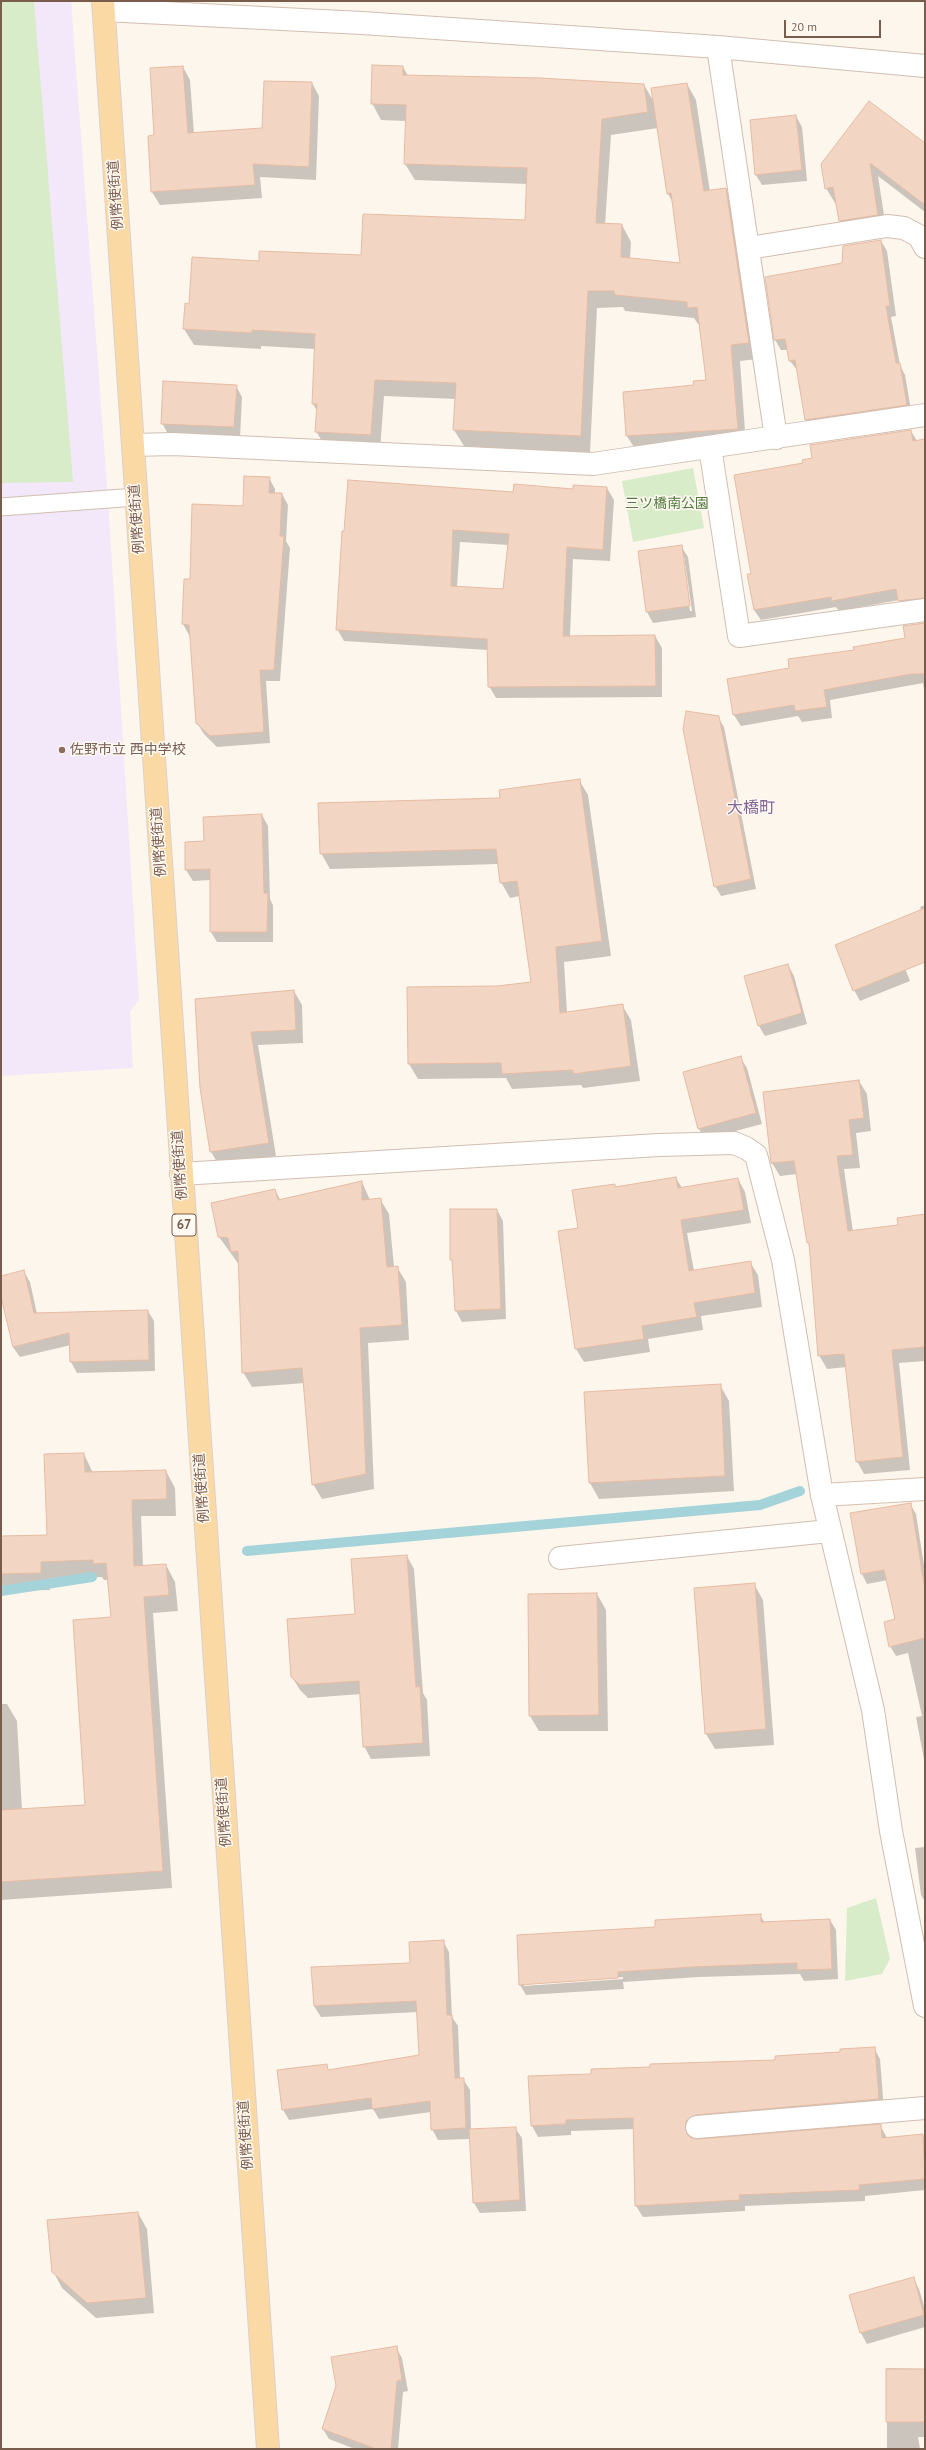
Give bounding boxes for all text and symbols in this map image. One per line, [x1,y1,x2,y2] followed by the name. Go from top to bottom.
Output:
[786,12,883,38] scale bar
[791,19,817,34] text: 20 m
[105,159,127,231] street label: 例幣使街道
[126,483,148,555] street label: 例幣使街道
[625,496,709,512] park label: 三ツ橋南公園
[70,742,186,758] place label: 佐野市立 西中学校
[57,745,67,755] marker: 佐野市立 西中学校
[727,798,775,818] district label: 大橋町
[148,806,170,878] street label: 例幣使街道
[169,1129,191,1201] street label: 例幣使街道
[172,1214,196,1236] road number: 67
[191,1452,213,1524] street label: 例幣使街道
[213,1776,235,1848] street label: 例幣使街道
[235,2099,257,2171] street label: 例幣使街道

